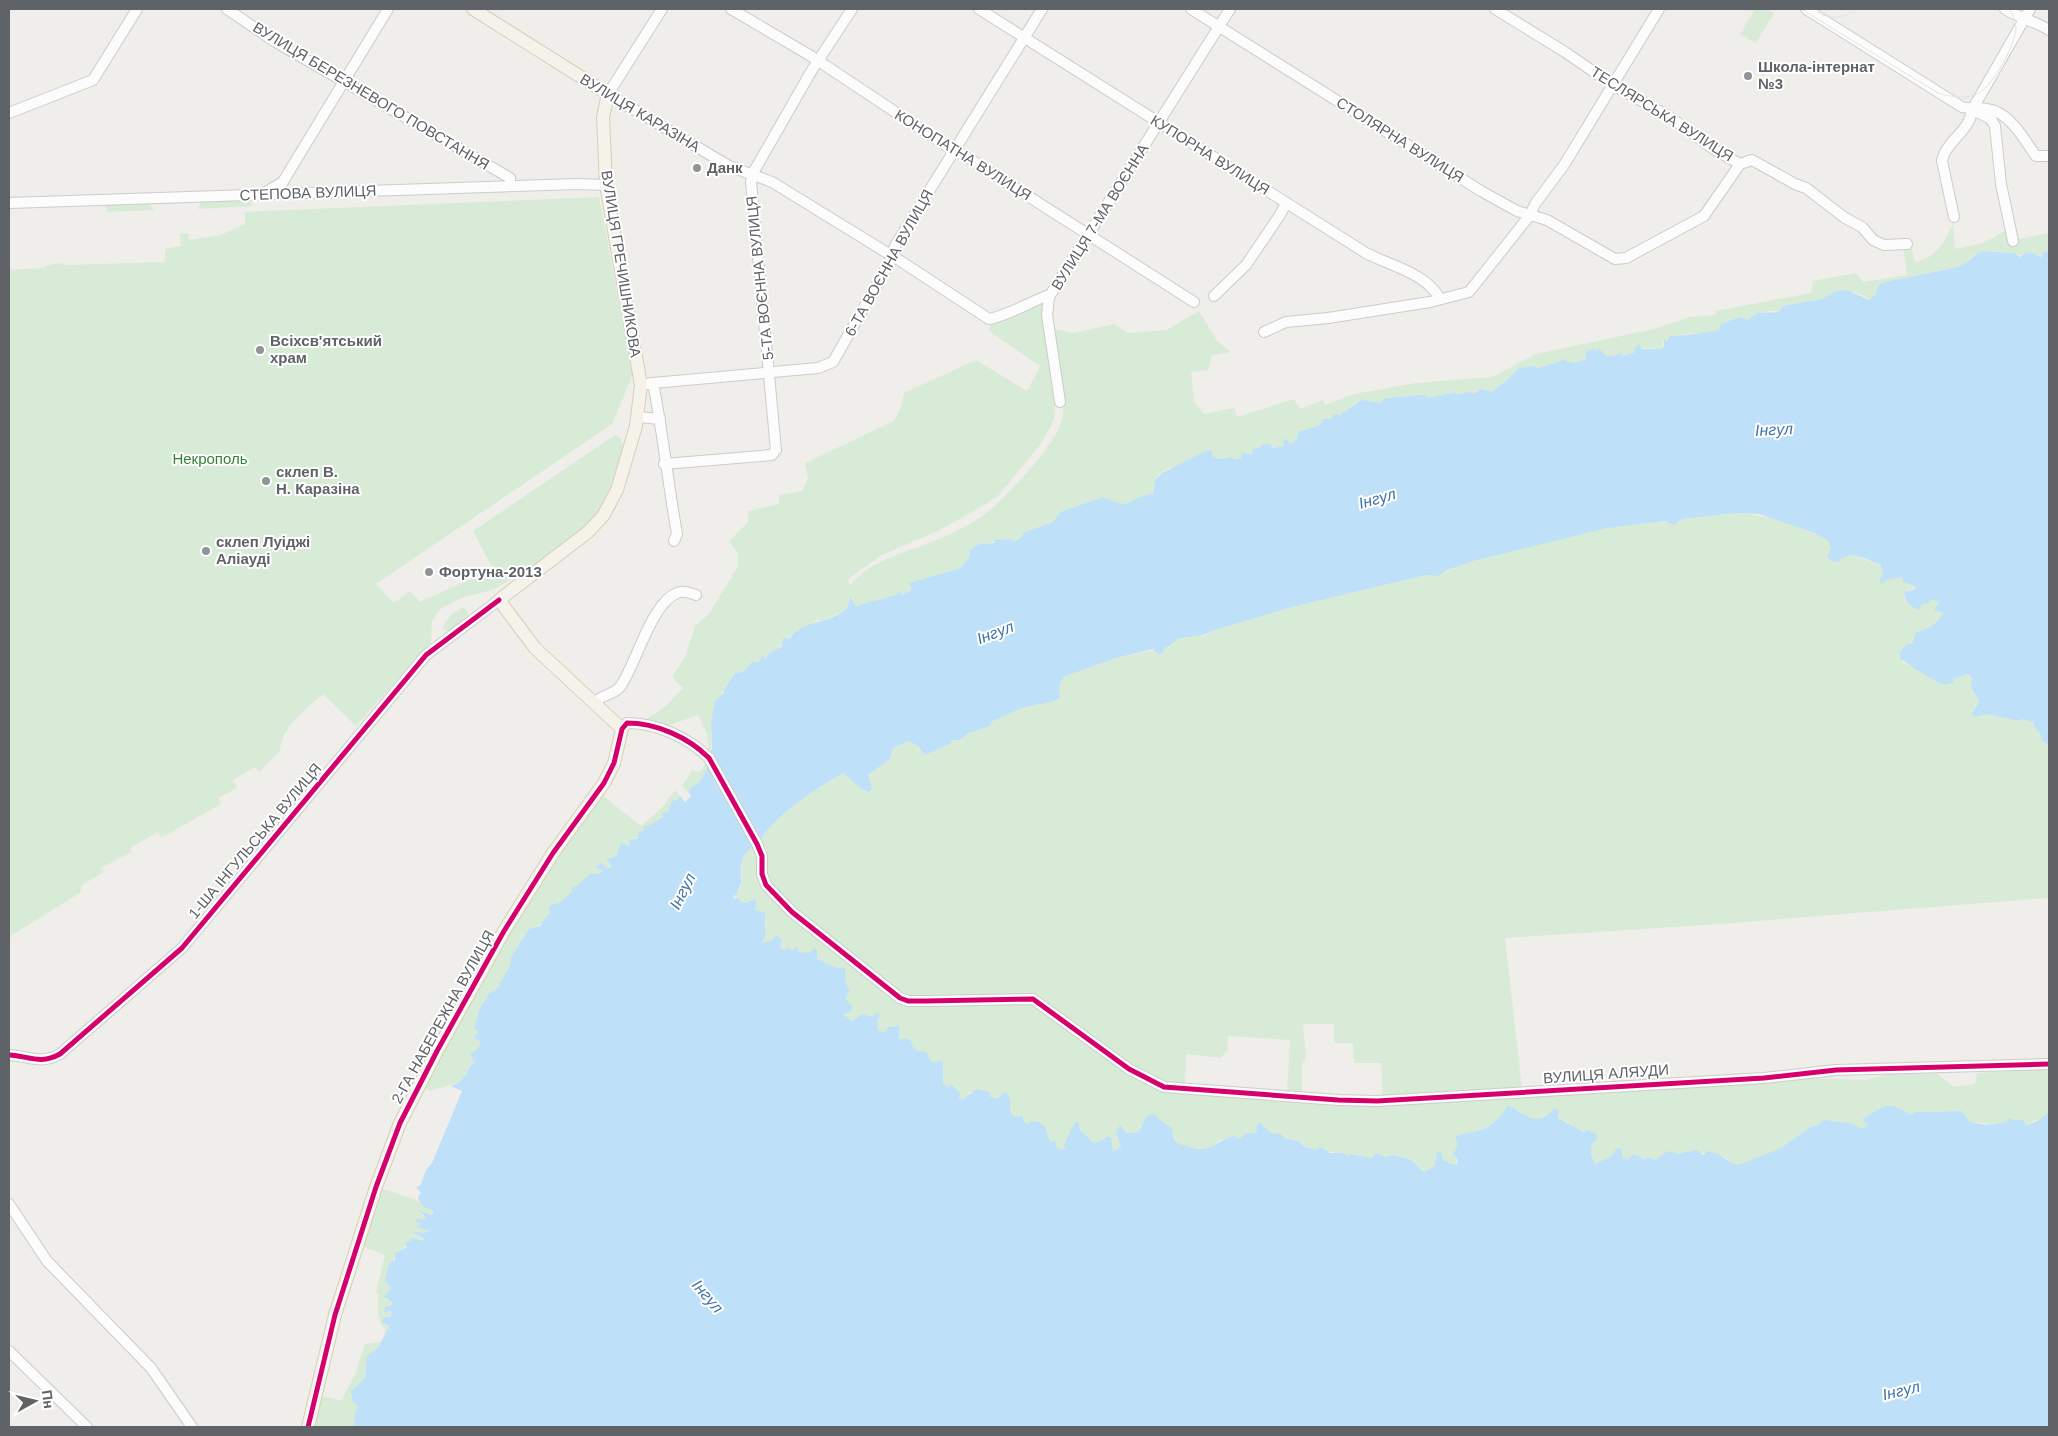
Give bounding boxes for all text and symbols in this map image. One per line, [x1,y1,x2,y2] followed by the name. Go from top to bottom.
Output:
[250,18,492,173] street label: ВУЛИЦЯ БЕРЕЗНЕВОГО ПОВСТАННЯ
[1758,58,1875,92] place label: Школа-інтернат №3
[1588,63,1737,164] street label: ТЕСЛЯРСЬКА ВУЛИЦЯ
[577,70,703,155] street label: ВУЛИЦЯ КАРАЗІНА
[1742,70,1754,82] marker: Школа-інтернат №3
[1333,93,1467,186] street label: СТОЛЯРНА ВУЛИЦЯ
[892,106,1035,204] street label: КОНОПАТНА ВУЛИЦЯ
[1148,111,1273,198] street label: КУПОРНА ВУЛИЦЯ
[1048,141,1152,293] street label: ВУЛИЦЯ 7-МА ВОЄННА
[707,159,743,176] place label: Данк
[691,162,703,174] marker: Данк
[598,169,645,359] street label: ВУЛИЦЯ ГРЕЧИШНИКОВА
[239,182,377,203] street label: СТЕПОВА ВУЛИЦЯ
[841,186,936,339] street label: 6-ТА ВОЄННА ВУЛИЦЯ
[742,195,777,361] street label: 5-ТА ВОЄННА ВУЛИЦЯ
[270,332,382,366] place label: Всіхсв'ятський храм
[254,344,266,356] marker: Всіхсв'ятський храм
[1755,420,1793,439] water label: Інгул
[172,450,248,467] park label: Некрополь
[276,463,360,497] place label: склеп В. Н. Каразіна
[260,475,272,487] marker: склеп В. Н. Каразіна
[1357,485,1398,512] water label: Інгул
[216,533,310,567] place label: склеп Луіджі Аліауді
[200,545,212,557] marker: склеп Луіджі Аліауді
[439,563,542,580] place label: Фортуна-2013
[423,566,435,578] marker: Фортуна-2013
[974,618,1016,647] water label: Інгул
[185,760,325,922] street label: 1-ША ІНГУЛЬСЬКА ВУЛИЦЯ
[666,870,699,912] water label: Інгул
[388,927,497,1106] street label: 2-ГА НАБЕРЕЖНА ВУЛИЦЯ
[1542,1061,1669,1086] street label: ВУЛИЦЯ АЛЯУДИ
[689,1276,726,1316] water label: Інгул
[10,1376,60,1426] north arrow
[1881,1378,1922,1403] water label: Інгул
[39,1389,57,1409] text: Пн

